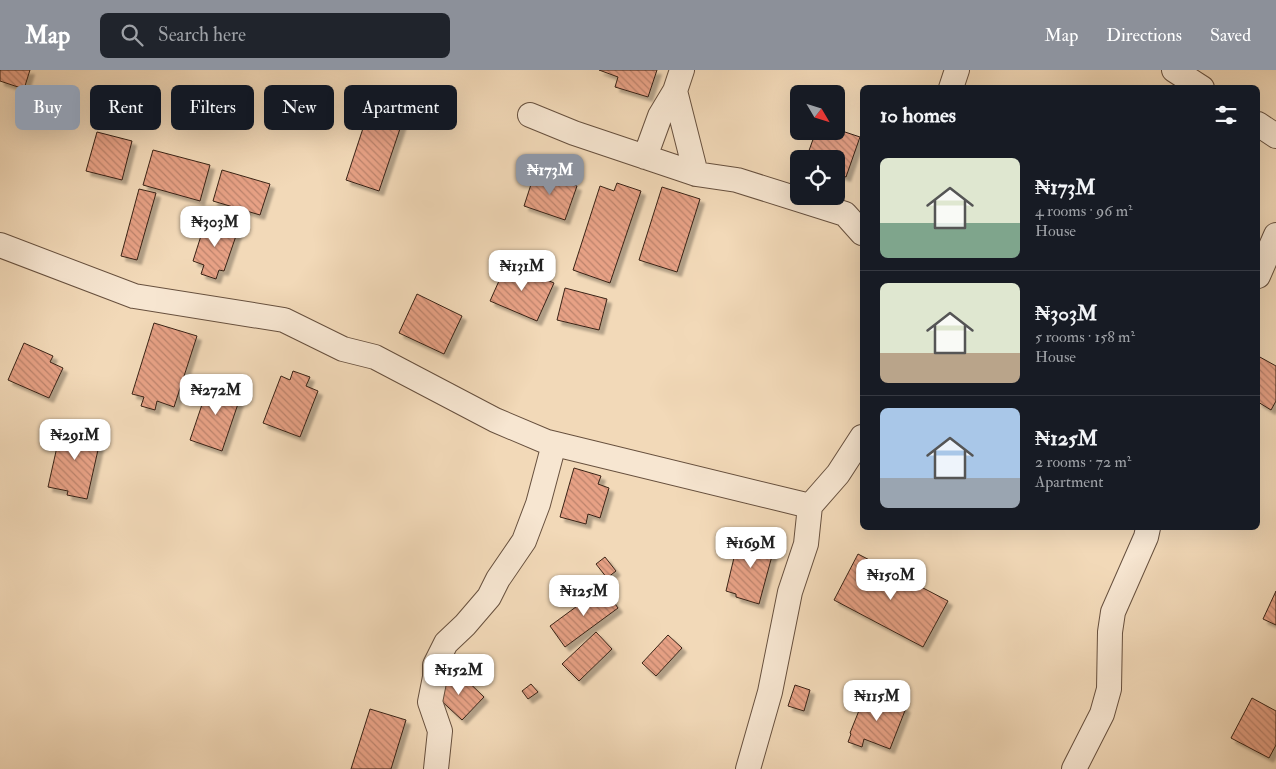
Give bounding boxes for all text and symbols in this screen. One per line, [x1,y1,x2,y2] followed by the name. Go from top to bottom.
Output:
[100,13,450,58] search box
[25,20,70,51] text: Map
[118,21,146,49] icon: search
[158,23,246,47] text: Search here
[1045,24,1078,47] text: Map
[1106,24,1182,47] text: Directions
[1210,24,1251,47] text: Saved
[15,85,80,130] chip: Buy
[90,85,161,130] chip: Rent
[171,85,254,130] chip: Filters
[264,85,334,130] chip: New
[344,85,457,130] chip: Apartment
[790,85,845,140] north arrow
[790,85,845,205] map controls
[1212,101,1240,129] icon: filters
[880,102,956,129] text: 10 homes
[790,150,845,205] button: locate
[515,154,585,196] pin: ₦173M
[527,160,573,180] text: ₦173M
[1035,174,1096,201] text: ₦173M
[920,178,980,238] icon: home
[1035,201,1133,221] text: 4 rooms · 96 m²
[180,206,250,248] pin: ₦303M
[191,212,239,232] text: ₦303M
[1035,221,1076,241] text: House
[487,250,557,292] pin: ₦131M
[500,256,544,276] text: ₦131M
[1035,300,1097,327] text: ₦303M
[920,303,980,363] icon: home
[1035,327,1135,347] text: 5 rooms · 158 m²
[1035,347,1076,367] text: House
[181,374,251,416] pin: ₦272M
[191,380,241,400] text: ₦272M
[40,418,110,461] pin: ₦291M
[51,425,100,445] text: ₦291M
[1035,425,1098,452] text: ₦125M
[920,428,980,488] icon: home
[1035,452,1131,472] text: 2 rooms · 72 m²
[1035,472,1103,492] text: Apartment
[716,526,786,569] pin: ₦169M
[727,533,775,553] text: ₦169M
[856,558,926,601] pin: ₦150M
[867,565,915,585] text: ₦150M
[549,574,619,617] pin: ₦125M
[560,581,608,601] text: ₦125M
[424,654,494,696] pin: ₦152M
[435,660,483,680] text: ₦152M
[842,680,912,722] pin: ₦115M
[854,686,900,706] text: ₦115M

